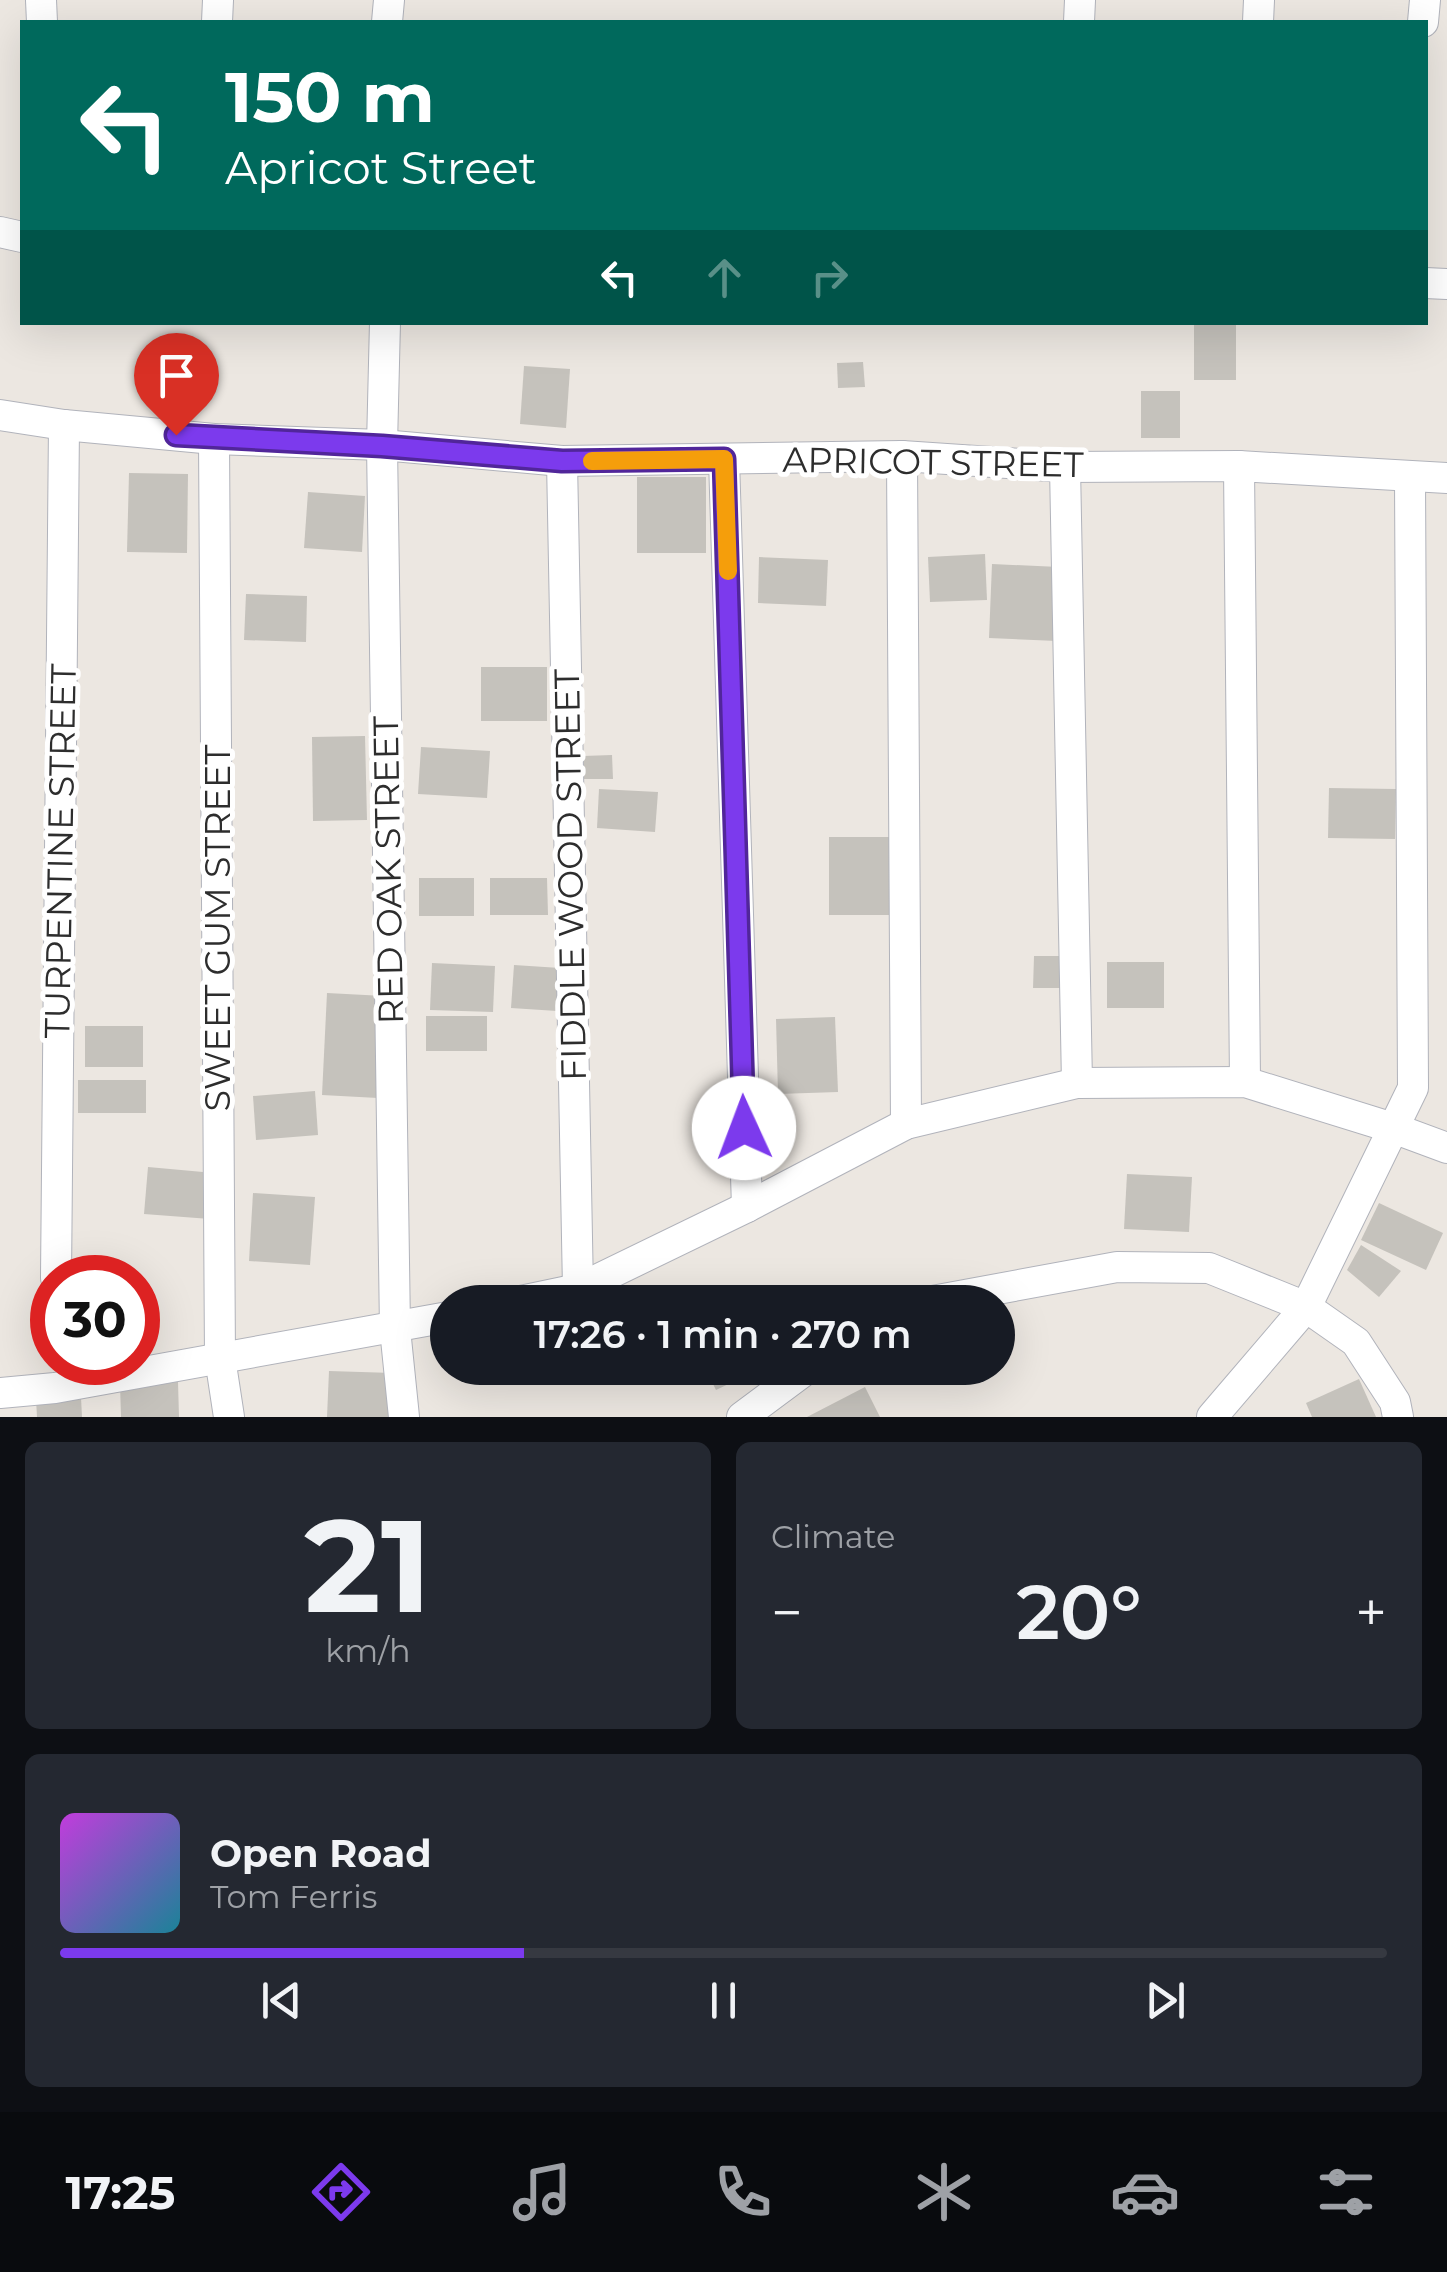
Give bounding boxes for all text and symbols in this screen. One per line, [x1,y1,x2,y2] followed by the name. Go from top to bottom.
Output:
[225,54,435,140] text: 150 m
[60,60,190,190] icon: left
[225,140,537,195] text: Apricot Street
[592,250,647,305] icon: left
[697,250,752,305] icon: ahead
[802,250,857,305] icon: right
[134,333,219,436] pin
[149,348,204,403] icon: arrive
[782,438,1084,486] street label: APRICOT STREET
[35,663,85,1039] street label: TURPENTINE STREET
[545,669,595,1081] street label: FIDDLE WOOD STREET
[364,715,412,1025] street label: RED OAK STREET
[196,745,239,1111] street label: SWEET GUM STREET
[692,1076,796,1180] position arrow
[30,1255,160,1385] speed limit sign: 30
[533,1311,912,1358] text: 17:26 · 1 min · 270 m
[304,1486,432,1645] text: 21
[771,1517,895,1556] text: Climate
[1016,1566,1142,1658] text: 20°
[771,1579,803,1646] text: −
[1355,1579,1387,1646] text: +
[325,1631,411,1670] text: km/h
[210,1830,432,1877] text: Open Road
[210,1877,377,1916] text: Tom Ferris
[254,1973,309,2028] icon: previous
[696,1973,751,2028] icon: pause
[1138,1973,1193,2028] icon: next
[306,2157,376,2227] icon: directions
[507,2157,577,2227] icon: music
[708,2157,778,2227] icon: phone
[909,2157,979,2227] icon: climate
[1110,2157,1180,2227] icon: car
[1311,2157,1381,2227] icon: filters
[66,2165,175,2220] text: 17:25

